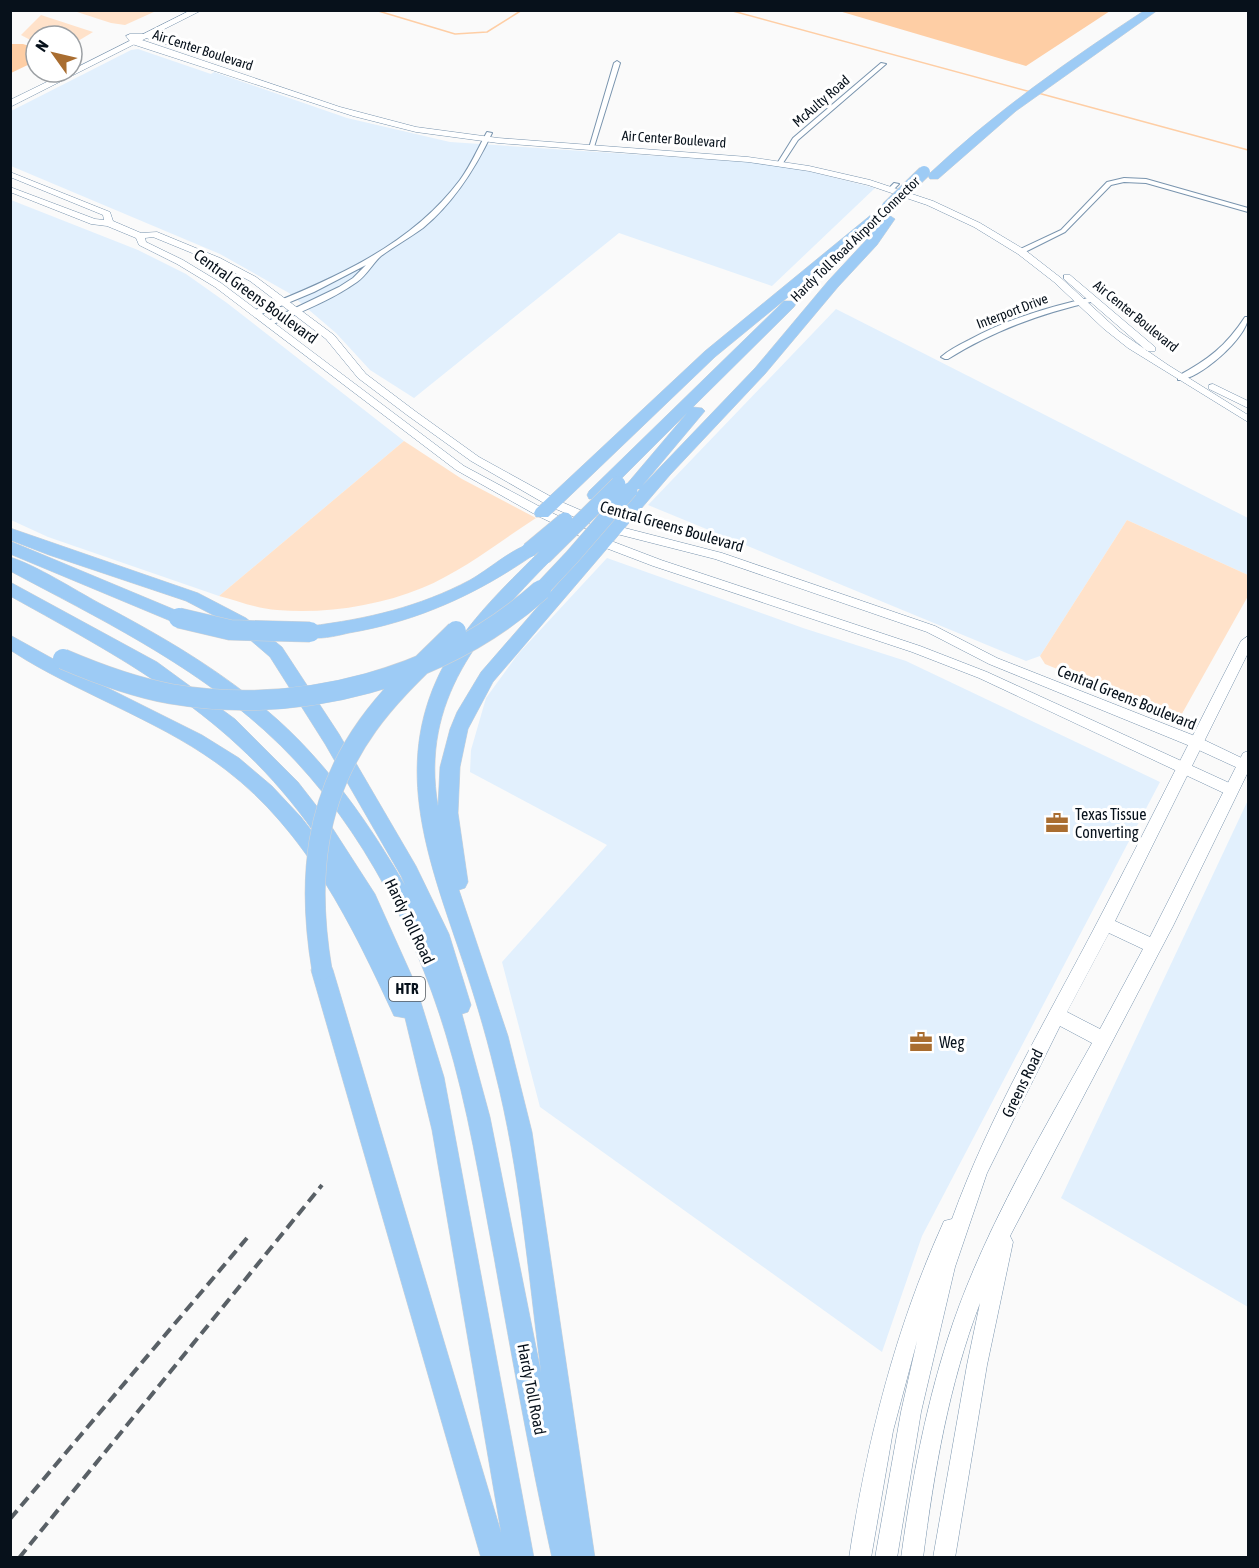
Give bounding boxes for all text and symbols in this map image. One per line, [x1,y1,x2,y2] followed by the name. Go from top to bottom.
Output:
[24,24,84,84] north arrow
[151,26,255,74] street label: Air Center Boulevard
[31,37,52,55] text: N
[789,72,853,130] street label: McAulty Road
[621,127,727,151] street label: Air Center Boulevard
[787,173,923,305] street label: Hardy Toll Road Airport Connector
[191,245,321,347] street label: Central Greens Boulevard
[1090,277,1182,355] street label: Air Center Boulevard
[974,290,1050,332] street label: Interport Drive
[598,497,746,555] street label: Central Greens Boulevard
[1055,661,1199,733] street label: Central Greens Boulevard
[1075,805,1147,842] place label: Texas Tissue Converting
[1044,810,1070,836] office icon: Texas Tissue Converting
[381,875,438,967] street label: Hardy Toll Road
[389,977,425,1001] road number: HTR
[908,1029,934,1055] office icon: Weg
[939,1033,964,1052] place label: Weg
[998,1046,1046,1120] street label: Greens Road
[513,1342,550,1436] street label: Hardy Toll Road

